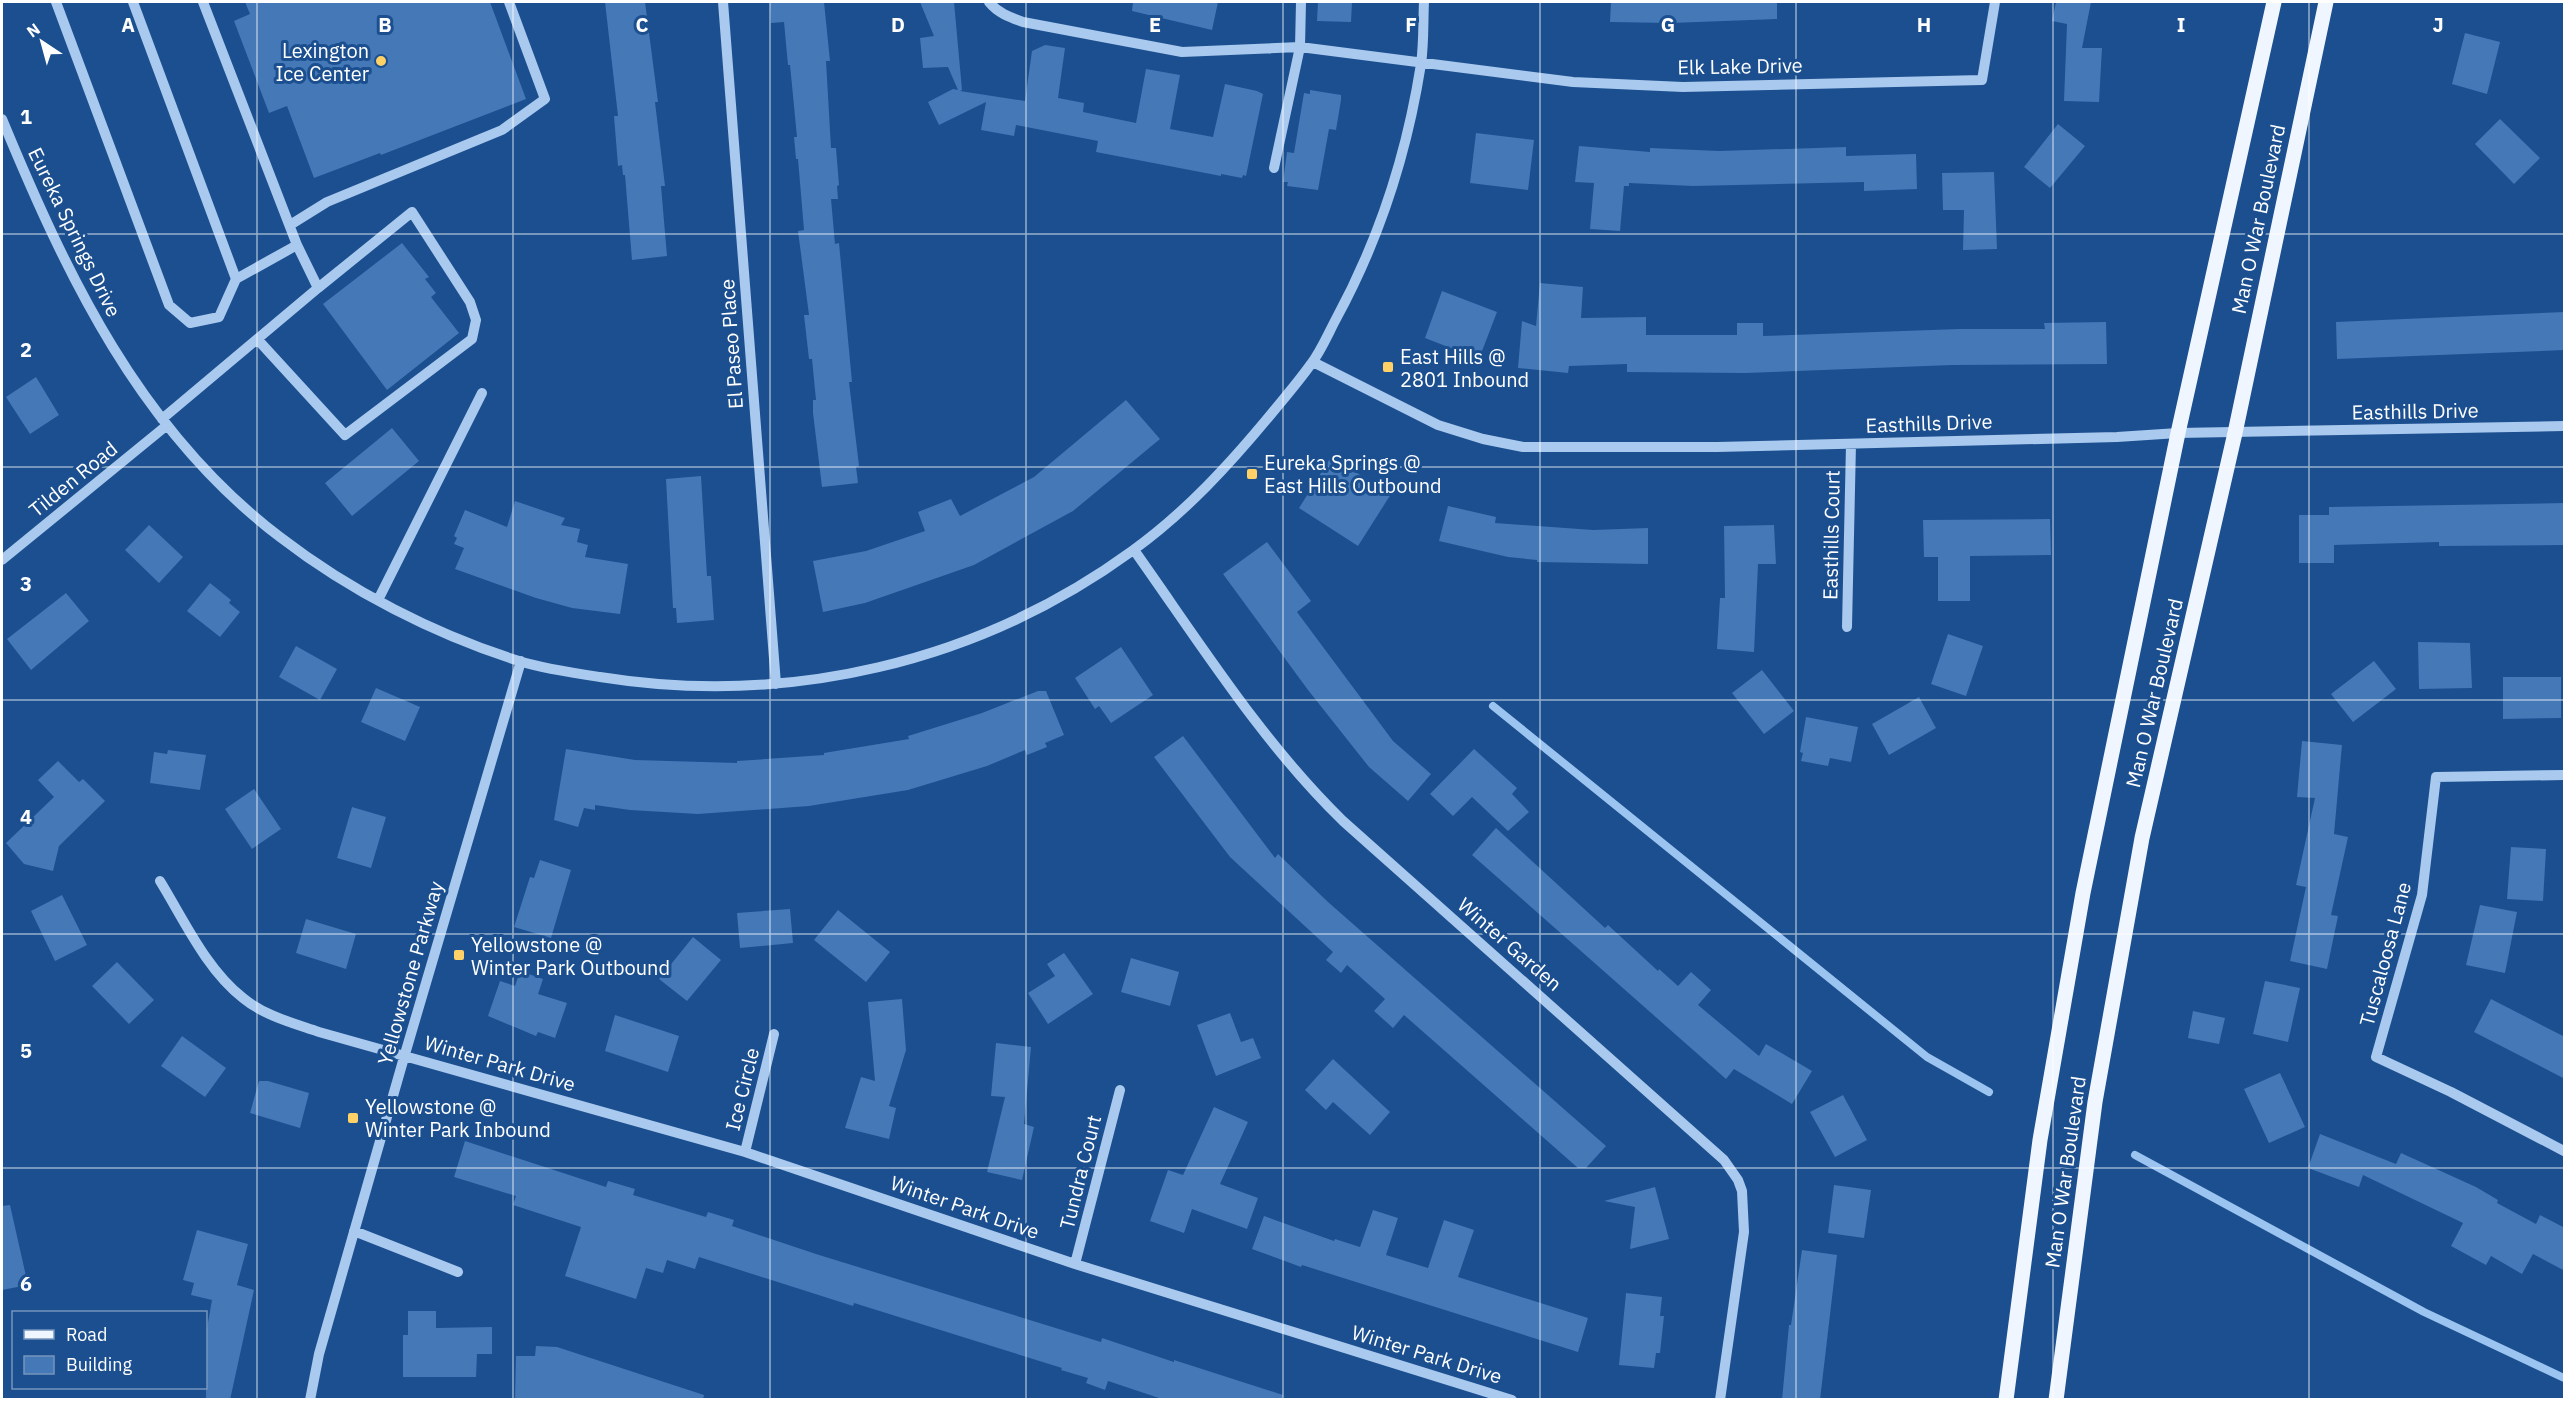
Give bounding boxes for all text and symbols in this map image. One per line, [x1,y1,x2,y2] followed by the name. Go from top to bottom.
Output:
[121,11,135,38] text: A
[378,11,392,38] text: B
[635,11,649,38] text: C
[891,11,905,38] text: D
[1149,11,1161,38] text: E
[1405,11,1417,38] text: F
[1661,11,1675,38] text: G
[1917,11,1931,38] text: H
[2177,11,2185,38] text: I
[2432,11,2444,38] text: J
[12,12,72,72] north arrow
[23,18,44,41] text: N
[275,37,369,87] place label: Lexington Ice Center
[1677,51,1803,81] street label: Elk Lake Drive
[374,54,388,68] marker: Lexington Ice Center
[20,103,32,130] text: 1
[2225,122,2291,316] street label: Man O War Boulevard
[22,143,128,321] street label: Eureka Springs Drive
[713,278,749,410] street label: El Paseo Place
[20,336,32,363] text: 2
[1400,343,1529,393] place label: East Hills @ 2801 Inbound
[1381,360,1395,374] marker: East Hills @ 2801 Inbound
[2351,396,2479,426] street label: Easthills Drive
[1865,407,1993,439] street label: Easthills Drive
[23,435,123,523] street label: Tilden Road
[1264,449,1442,499] place label: Eureka Springs @ East Hills Outbound
[1245,467,1259,481] marker: Eureka Springs @ East Hills Outbound
[1816,470,1846,600] street label: Easthills Court
[20,570,32,597] text: 3
[2119,596,2189,790] street label: Man O War Boulevard
[20,803,32,830] text: 4
[371,878,449,1068] street label: Yellowstone Parkway
[2353,879,2417,1029] street label: Tuscaloosa Lane
[1452,891,1568,997] street label: Winter Garden
[471,931,670,981] place label: Yellowstone @ Winter Park Outbound
[452,948,466,962] marker: Yellowstone @ Winter Park Outbound
[421,1029,579,1097] street label: Winter Park Drive
[20,1037,32,1064] text: 5
[719,1045,765,1133] street label: Ice Circle
[2038,1074,2092,1270] street label: Man O War Boulevard
[365,1093,551,1143] place label: Yellowstone @ Winter Park Inbound
[346,1111,360,1125] marker: Yellowstone @ Winter Park Inbound
[1053,1112,1107,1232] street label: Tundra Court
[887,1169,1043,1245] street label: Winter Park Drive
[20,1270,32,1297] text: 6
[12,1311,207,1389] legend
[1349,1318,1505,1390] street label: Winter Park Drive
[66,1323,107,1346] text: Road
[66,1353,133,1376] text: Building

